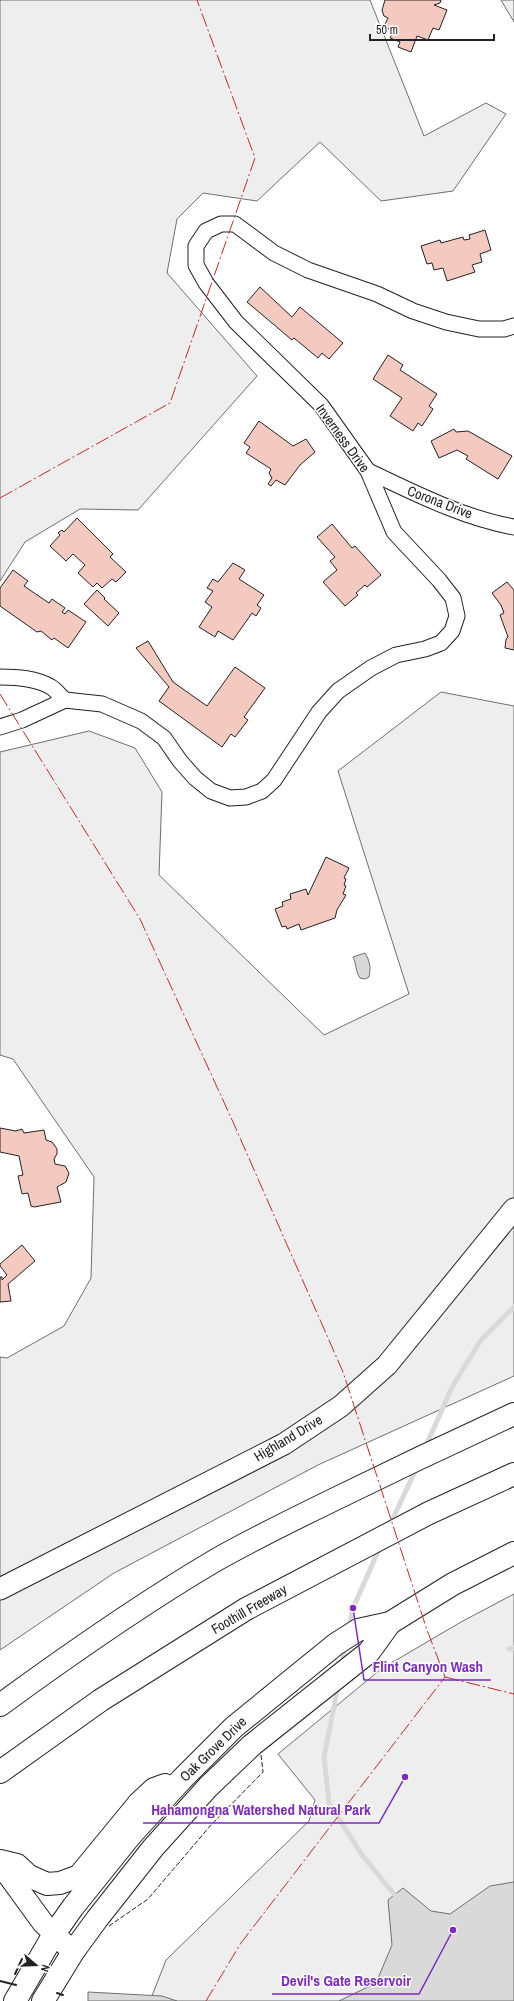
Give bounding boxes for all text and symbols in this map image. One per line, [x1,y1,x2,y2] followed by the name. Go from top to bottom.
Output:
[370,16,494,42] scale bar
[376,22,398,38] text: 50 m
[312,400,374,476] street label: Inverness Drive
[405,481,475,523] street label: Corona Drive
[251,1411,325,1465] street label: Highland Drive
[208,1580,290,1638] street label: Foothill Freeway
[364,1653,491,1680] callout: Flint Canyon Wash
[373,1656,483,1677] text: Flint Canyon Wash
[176,1713,250,1785] street label: Oak Grove Drive
[143,1796,379,1823] callout: Hahamongna Watershed Natural Park
[151,1799,371,1820] text: Hahamongna Watershed Natural Park
[16,1945,56,1985] north arrow
[38,1963,53,1974] text: N
[272,1967,419,1994] callout: Devil's Gate Reservoir
[281,1970,411,1991] text: Devil's Gate Reservoir

